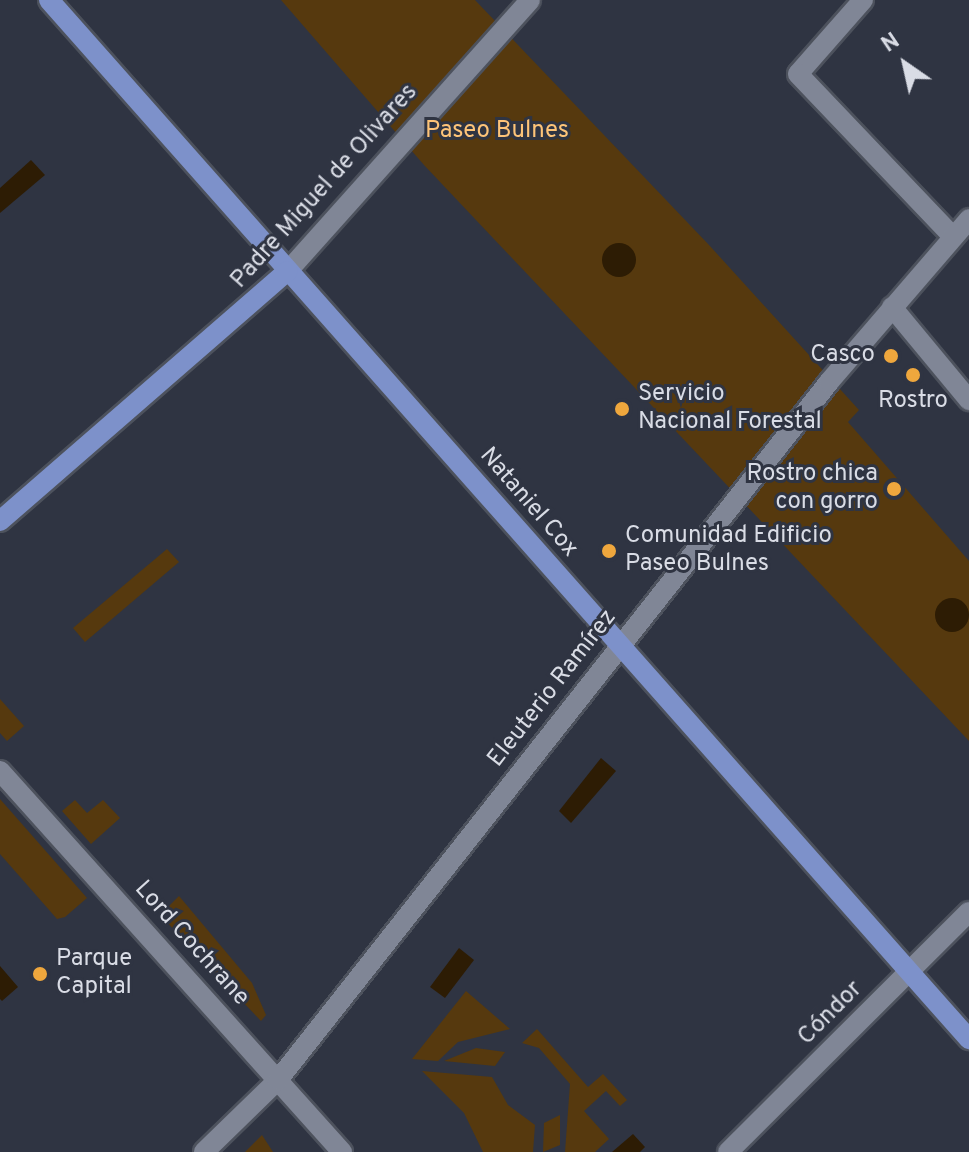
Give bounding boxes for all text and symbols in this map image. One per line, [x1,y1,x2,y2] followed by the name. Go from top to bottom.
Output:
[865,24,945,104] north arrow
[877,28,905,59] text: N
[226,79,424,295] street label: Padre Miguel de Olivares
[425,118,569,146] park label: Paseo Bulnes
[810,342,875,370] place label: Casco
[882,347,900,365] marker: Casco
[904,366,922,384] marker: Rostro
[638,381,822,437] place label: Servicio Nacional Forestal
[878,388,948,416] place label: Rostro
[613,400,631,418] marker: Servicio Nacional Forestal
[473,442,583,564] street label: Nataniel Cox
[747,461,878,517] place label: Rostro chica con gorro
[885,480,903,498] marker: Rostro chica con gorro
[625,523,832,579] place label: Comunidad Edificio Paseo Bulnes
[600,542,618,560] marker: Comunidad Edificio Paseo Bulnes
[483,604,623,774] street label: Eleuterio Ramírez
[127,876,255,1012] street label: Lord Cochrane
[56,946,132,1002] place label: Parque Capital
[31,965,49,983] marker: Parque Capital
[793,976,869,1052] street label: Cóndor

